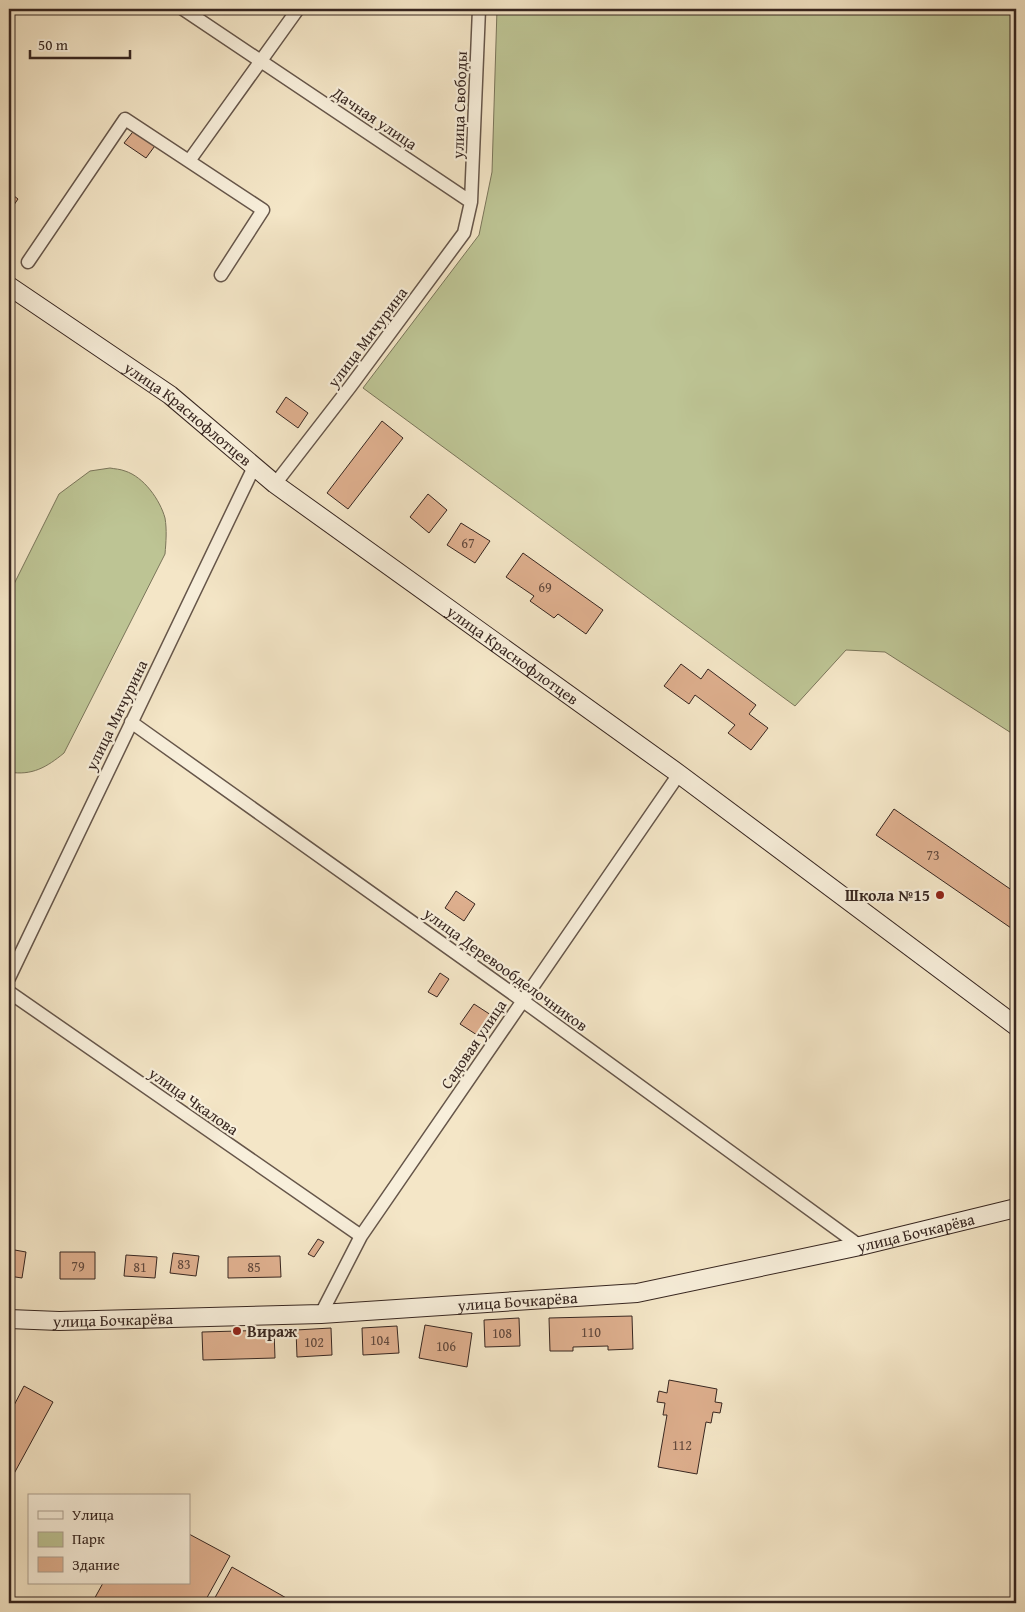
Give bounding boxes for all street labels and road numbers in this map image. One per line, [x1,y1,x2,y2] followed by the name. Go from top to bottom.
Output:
[445,51,473,160] street label: улица Свободы
[327,80,423,156] street label: Дачная улица
[321,281,413,393] street label: улица Мичурина
[119,355,257,472] street label: улица Краснофлотцев
[441,599,584,711] street label: улица Краснофлотцев
[78,655,153,775] street label: улица Мичурина
[418,901,593,1037] street label: улица Деревообделочников
[434,994,512,1094] street label: Садовая улица
[143,1061,244,1141] street label: улица Чкалова
[853,1206,977,1259] street label: улица Бочкарёва
[456,1285,579,1317] street label: улица Бочкарёва
[51,1306,174,1333] street label: улица Бочкарёва

